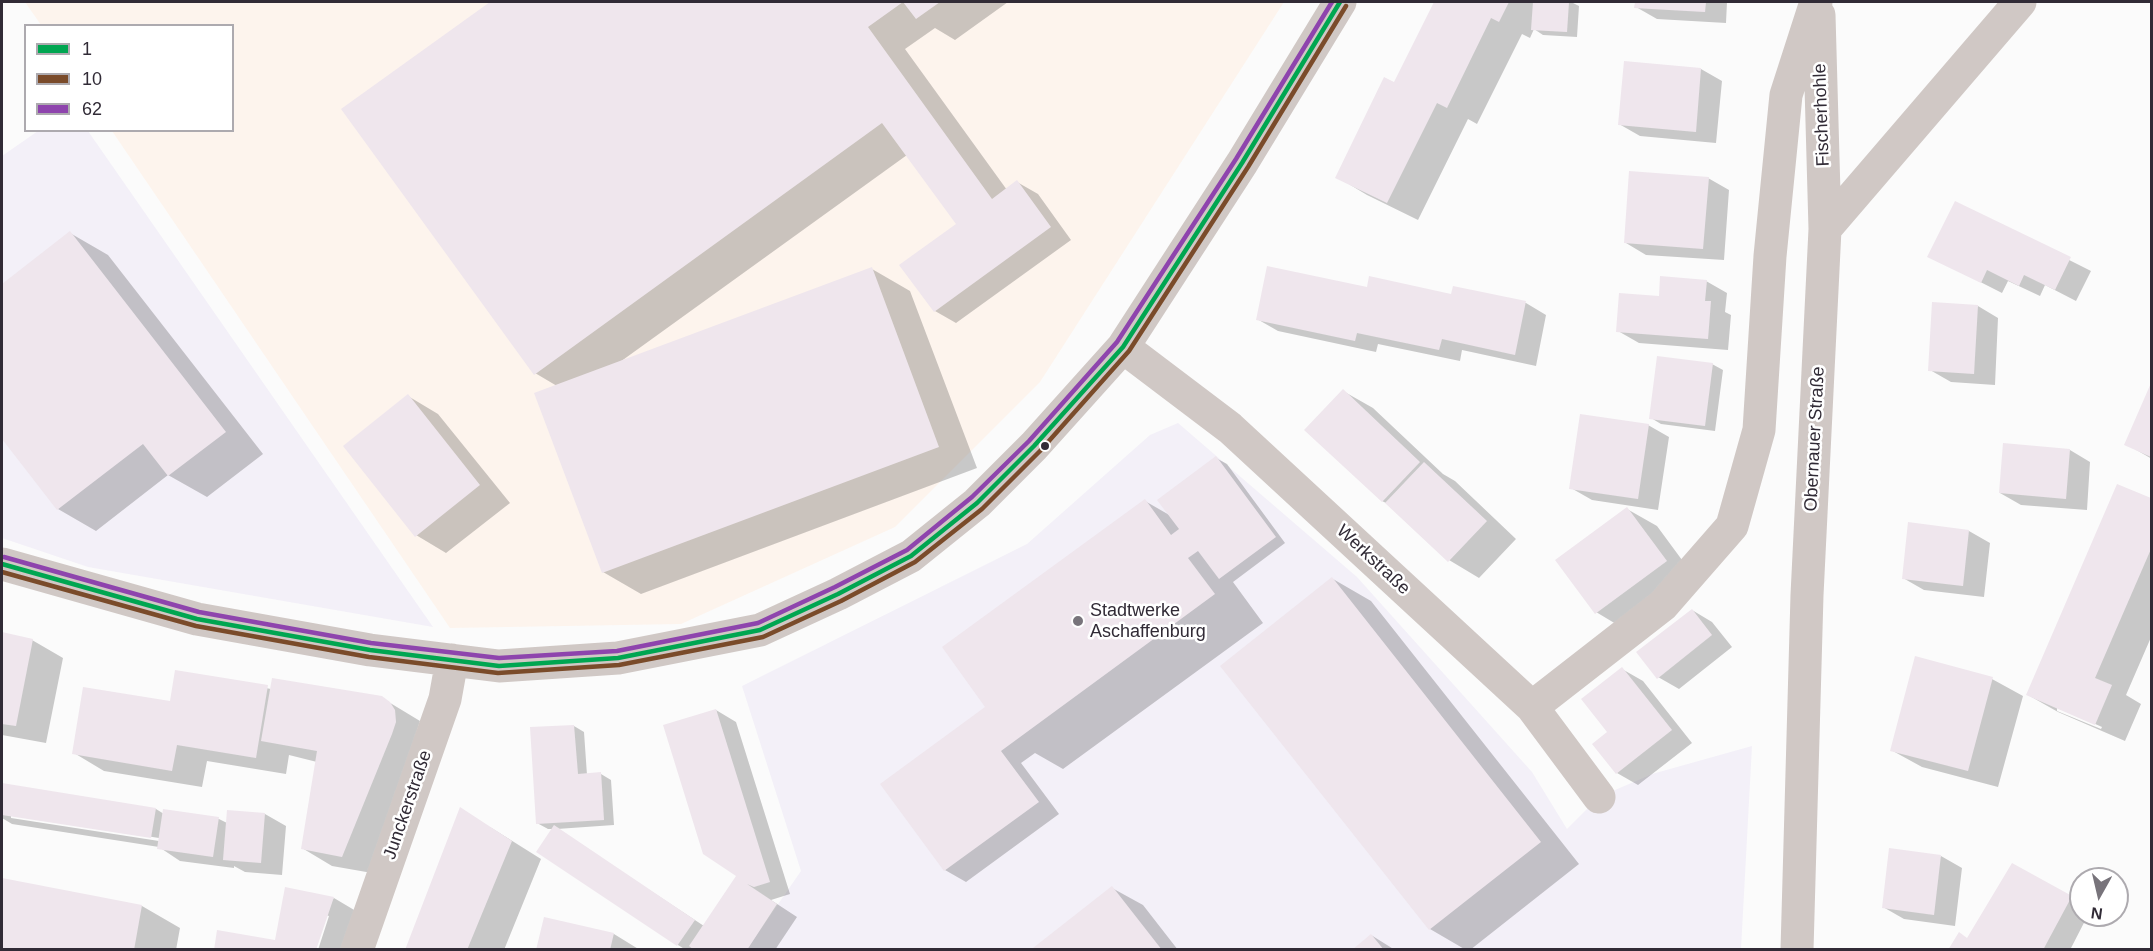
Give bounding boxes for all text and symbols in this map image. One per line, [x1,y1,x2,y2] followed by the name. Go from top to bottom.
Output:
[24,24,234,132] legend
[82,39,92,59] text: 1
[1809,63,1835,167] street label: Fischerhohle
[82,69,102,89] text: 10
[82,99,102,119] text: 62
[1800,366,1830,512] street label: Obernauer Straße
[1039,440,1051,452] unlabelled marker
[1332,520,1414,600] street label: Werkstraße
[1090,600,1206,642] place label: Stadtwerke Aschaffenburg
[1071,614,1085,628] marker: Stadtwerke Aschaffenburg
[379,748,437,862] street label: Junckerstraße
[2069,867,2129,927] north arrow
[2090,904,2104,923] text: N

